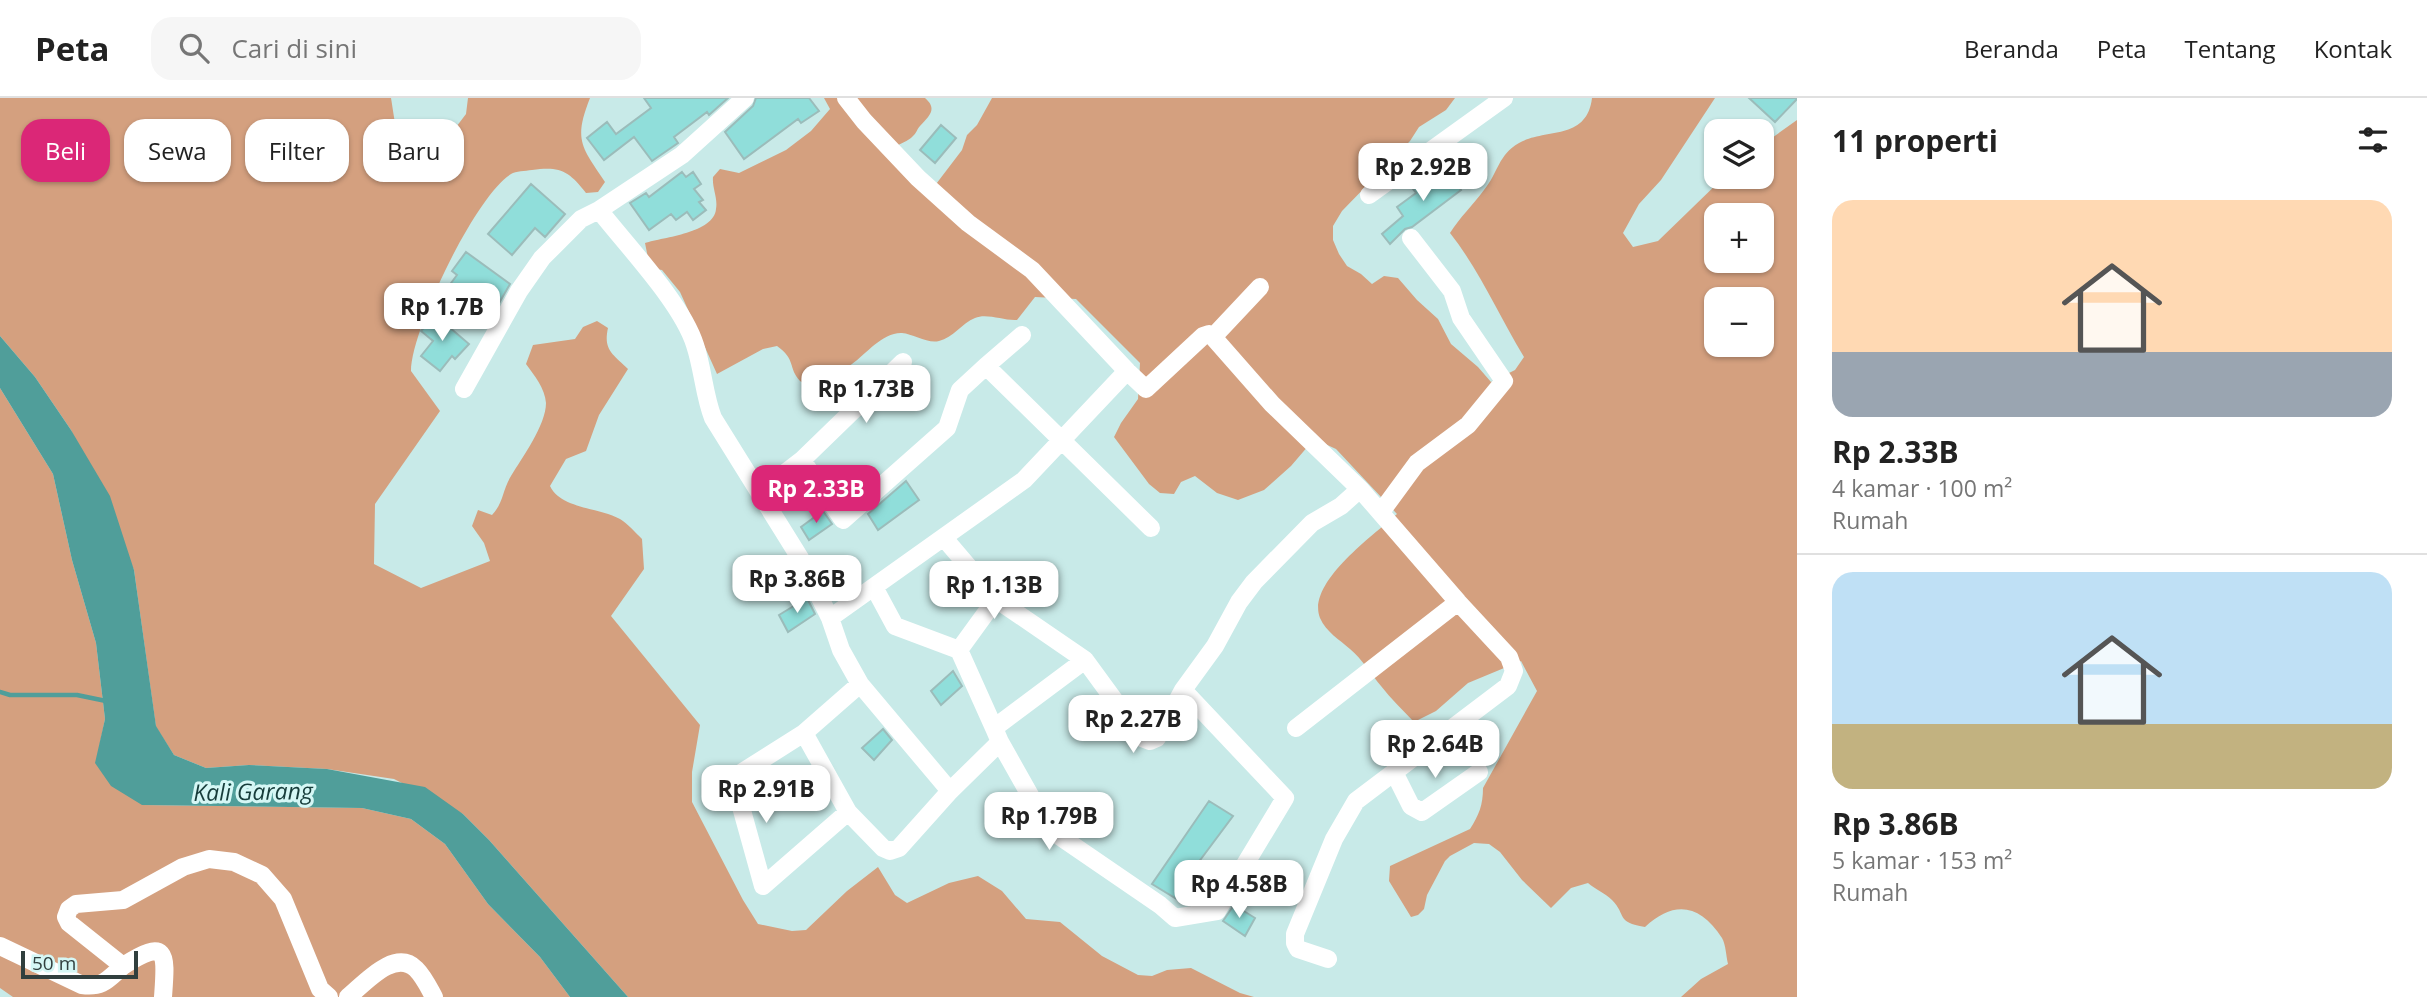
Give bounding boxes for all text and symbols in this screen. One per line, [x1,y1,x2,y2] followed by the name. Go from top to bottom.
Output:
[151,17,641,80] search box
[35,26,109,71] text: Peta
[175,29,213,67] icon: search
[231,30,357,66] text: Cari di sini
[1964,32,2059,65] text: Beranda
[2097,32,2147,65] text: Peta
[2185,32,2276,65] text: Tentang
[2314,32,2392,65] text: Kontak
[21,119,110,182] chip: Beli
[124,119,231,182] chip: Sewa
[245,119,349,182] chip: Filter
[363,119,464,182] chip: Baru
[1704,119,1774,357] map controls
[1704,119,1774,189] button: layers
[1832,120,1998,161] text: 11 properti
[2354,121,2392,159] icon: filters
[1351,144,1495,203] pin: Rp 2.92B
[1374,150,1472,182] text: Rp 2.92B
[1704,203,1774,273] button: +
[2049,245,2175,371] icon: home
[377,284,507,343] pin: Rp 1.7B
[1704,287,1774,357] button: −
[400,290,484,322] text: Rp 1.7B
[794,366,938,425] pin: Rp 1.73B
[817,372,915,404] text: Rp 1.73B
[1832,431,1959,472] text: Rp 2.33B
[744,466,888,525] pin: Rp 2.33B
[767,472,865,504] text: Rp 2.33B
[1832,472,2012,504] text: 4 kamar · 100 m²
[1832,504,1908,536] text: Rumah
[725,556,869,615] pin: Rp 3.86B
[922,561,1066,621] pin: Rp 1.13B
[748,562,846,594] text: Rp 3.86B
[945,568,1043,600] text: Rp 1.13B
[2049,617,2175,743] icon: home
[1061,696,1205,755] pin: Rp 2.27B
[1084,702,1182,734] text: Rp 2.27B
[1363,720,1507,780] pin: Rp 2.64B
[1386,727,1484,759] text: Rp 2.64B
[694,766,838,825] pin: Rp 2.91B
[717,772,815,804] text: Rp 2.91B
[193,774,314,808] water label: Kali Garang
[977,792,1121,852] pin: Rp 1.79B
[1000,799,1098,831] text: Rp 1.79B
[1832,803,1959,844] text: Rp 3.86B
[1832,844,2012,876] text: 5 kamar · 153 m²
[1167,860,1311,920] pin: Rp 4.58B
[1190,867,1288,899] text: Rp 4.58B
[1832,876,1908,908] text: Rumah
[21,948,138,980] scale bar
[32,950,76,976] text: 50 m

